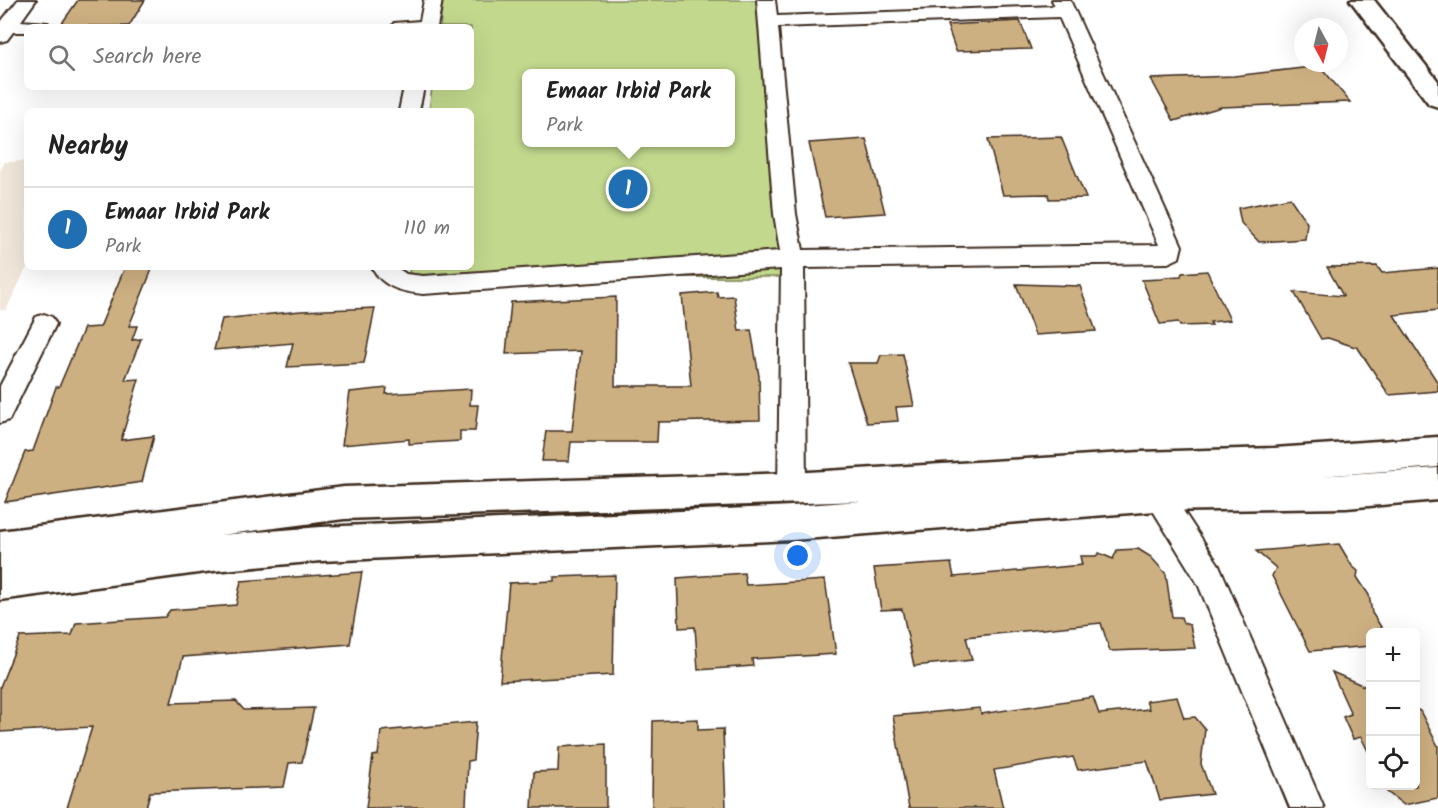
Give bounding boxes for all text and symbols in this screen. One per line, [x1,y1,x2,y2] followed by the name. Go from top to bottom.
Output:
[1294,18,1348,72] north arrow
[24,24,474,90] search box
[93,40,201,75] text: Search here
[45,41,78,74] icon: search
[522,69,735,147] popup
[546,75,711,110] text: Emaar Irbid Park
[546,110,583,142] text: Park
[48,126,128,168] text: Nearby
[608,166,648,212] pin: 1
[105,196,269,231] text: Emaar Irbid Park
[64,213,71,245] text: 1
[404,213,450,245] text: 110 m
[105,231,141,263] text: Park
[783,541,812,570] your location
[1366,628,1420,790] map controls
[1366,628,1420,682] button: +
[1366,682,1420,736] button: −
[1366,736,1420,790] button: locate

